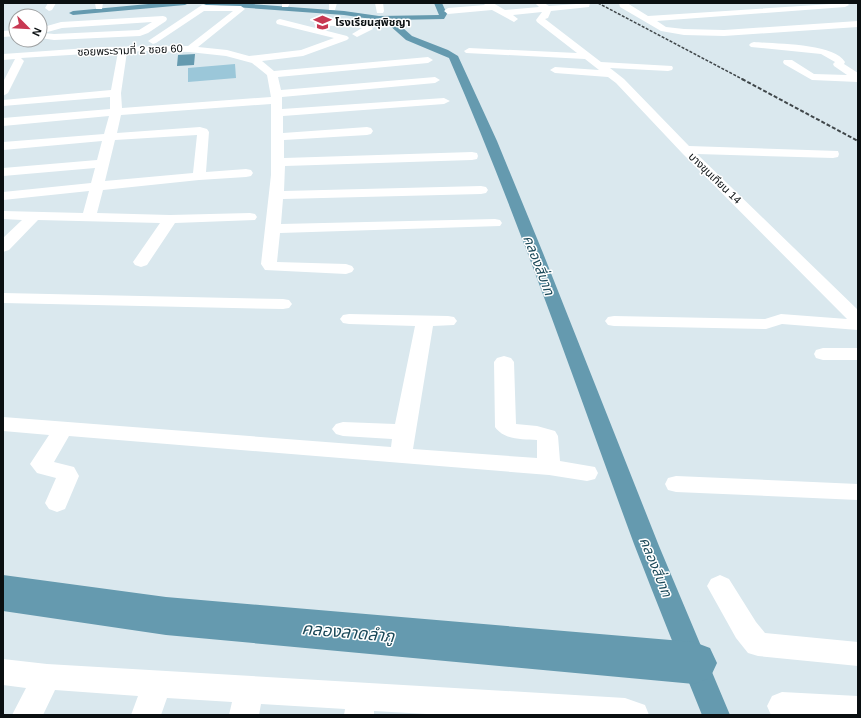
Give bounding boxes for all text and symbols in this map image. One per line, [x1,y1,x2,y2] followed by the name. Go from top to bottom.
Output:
[8,8,48,48] north arrow
[312,12,332,32] school or university icon: โรงเรียนสุพิชญา
[335,16,411,29] place label: โรงเรียนสุพิชญา
[30,26,44,38] text: N
[77,40,183,58] street label: ซอยพระรามที่ 2 ซอย 60
[686,150,744,207] street label: บางขุนเทียน 14
[520,232,560,298] water label: คลองสี่บาท
[637,534,677,600] water label: คลองสี่บาท
[301,619,396,647] water label: คลองลาดลำภู

